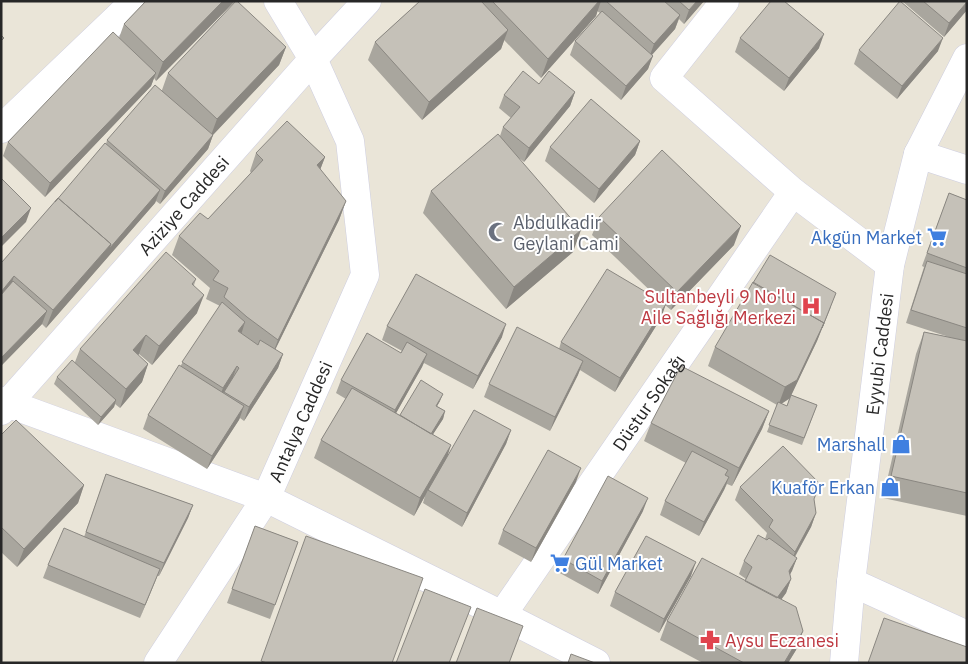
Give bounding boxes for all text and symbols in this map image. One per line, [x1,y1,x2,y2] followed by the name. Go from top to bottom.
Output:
[133,151,234,260] street label: Aziziye Caddesi
[513,211,619,255] place label: Abdulkadir Geylani Cami
[487,221,509,243] mosque icon: Abdulkadir Geylani Cami
[811,226,922,249] place label: Akgün Market
[926,226,948,248] supermarket icon: Akgün Market
[641,285,796,329] place label: Sultanbeyli 9 No'lu Aile Sağlığı Merkezi
[860,292,898,416] street label: Eyyubi Caddesi
[800,295,822,317] hospital icon: Sultanbeyli 9 No'lu Aile Sağlığı Merkezi
[607,350,689,455] street label: Düstur Sokağı
[263,357,337,485] street label: Antalya Caddesi
[817,433,886,456] place label: Marshall
[890,433,912,455] shop icon: Marshall
[771,476,875,499] place label: Kuaför Erkan
[879,476,901,498] shop icon: Kuaför Erkan
[549,552,571,574] supermarket icon: Gül Market
[575,552,663,575] place label: Gül Market
[699,629,721,651] pharmacy icon: Aysu Eczanesi
[725,629,839,652] place label: Aysu Eczanesi

